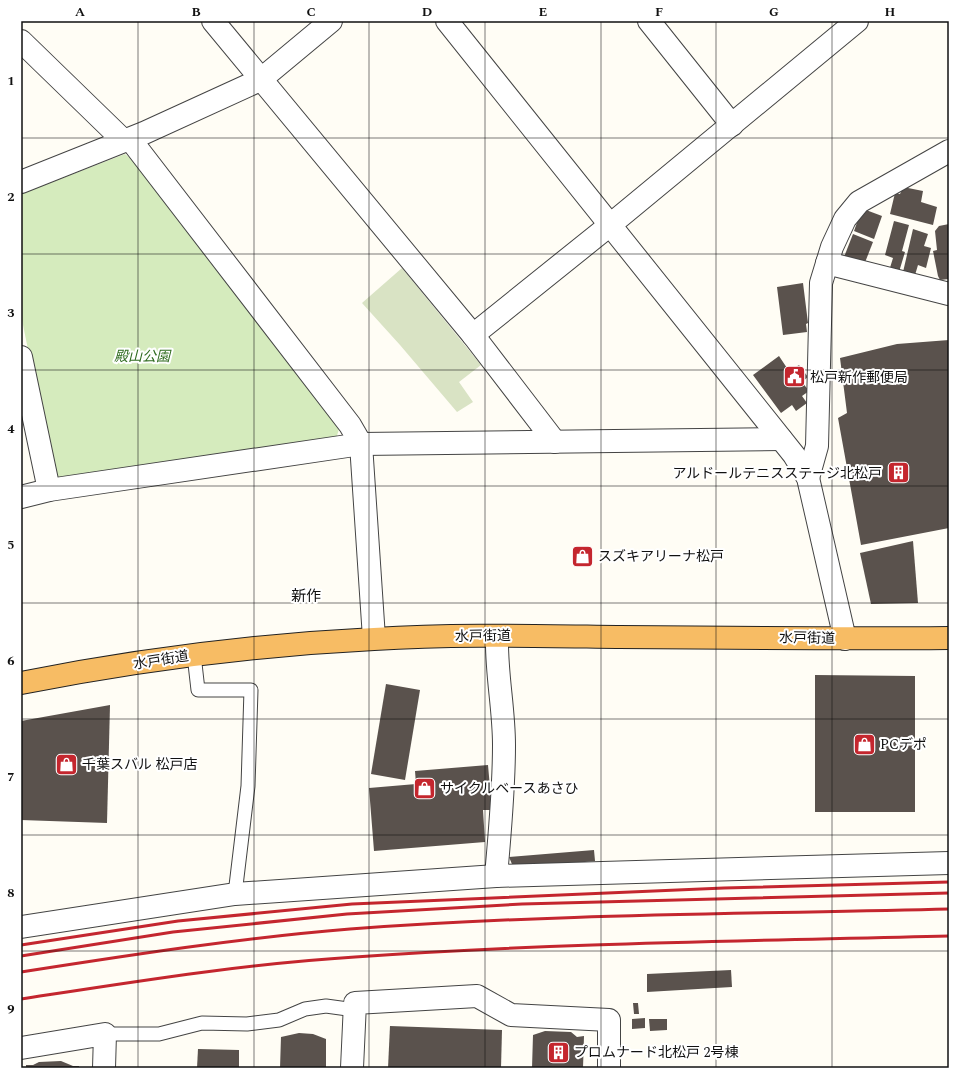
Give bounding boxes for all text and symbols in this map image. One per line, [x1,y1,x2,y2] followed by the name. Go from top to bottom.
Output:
[75,2,85,22] text: A
[191,2,201,22] text: B
[306,2,316,22] text: C
[422,2,432,22] text: D
[539,2,548,22] text: E
[655,2,663,22] text: F
[769,2,779,22] text: G
[885,2,896,22] text: H
[7,71,15,91] text: 1
[7,187,15,207] text: 2
[7,303,15,323] text: 3
[114,346,172,367] park label: 殿山公園
[782,364,808,390] public building icon: 松戸新作郵便局
[810,367,908,388] place label: 松戸新作郵便局
[7,419,15,439] text: 4
[885,460,911,486] building icon: アルドールテニスステージ北松戸
[672,463,882,484] place label: アルドールテニスステージ北松戸
[7,535,15,555] text: 5
[569,543,595,569] shop icon: スズキアリーナ松戸
[598,546,724,567] place label: スズキアリーナ松戸
[291,585,321,608] district label: 新作
[455,625,511,647] street label: 水戸街道
[779,627,835,649] street label: 水戸街道
[132,645,190,675] street label: 水戸街道
[7,651,15,671] text: 6
[852,731,878,757] shop icon: PCデポ
[880,734,927,755] place label: PCデポ
[53,751,79,777] shop icon: 千葉スバル 松戸店
[82,754,198,775] place label: 千葉スバル 松戸店
[7,767,15,787] text: 7
[412,775,438,801] shop icon: サイクルベースあさひ
[440,778,579,799] place label: サイクルベースあさひ
[7,883,15,903] text: 8
[7,999,15,1019] text: 9
[545,1039,571,1065] building icon: プロムナード北松戸 2号棟
[574,1042,739,1063] place label: プロムナード北松戸 2号棟

